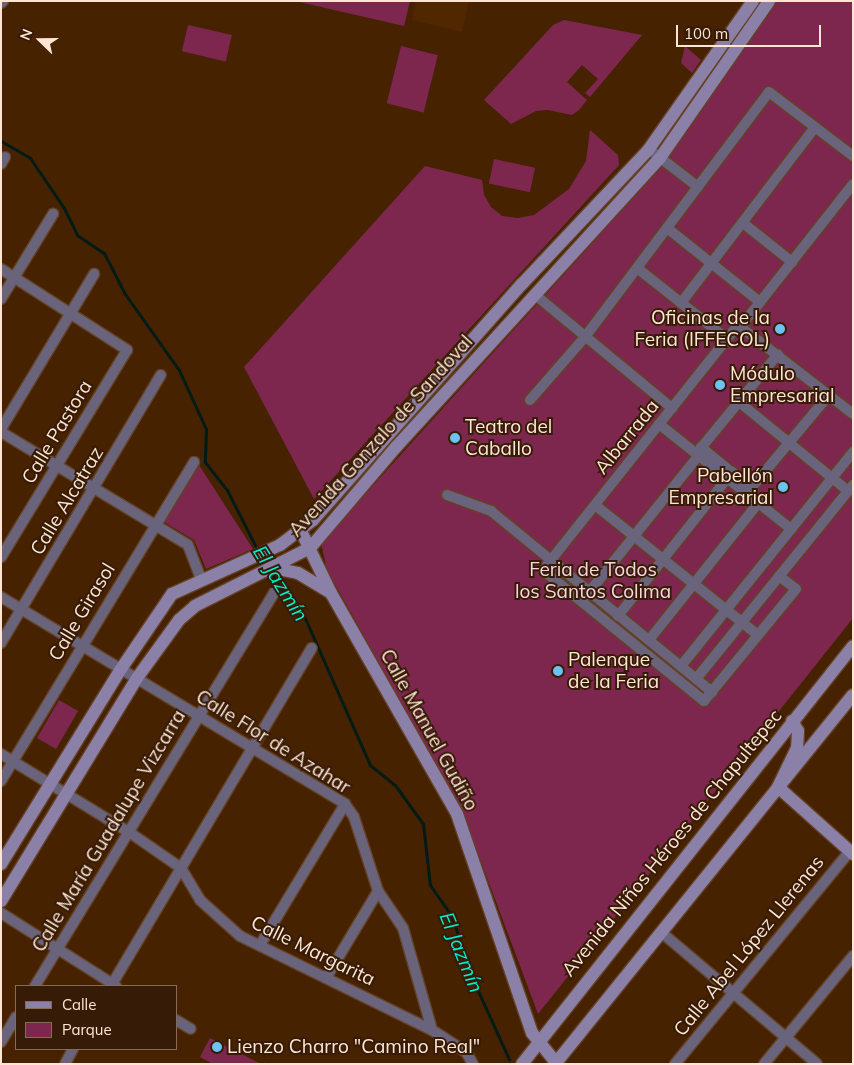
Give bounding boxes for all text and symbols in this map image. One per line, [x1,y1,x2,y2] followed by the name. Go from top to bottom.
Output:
[15,15,65,65] north arrow
[679,15,824,47] scale bar
[684,24,728,43] text: 100 m
[16,26,36,43] text: N
[634,307,770,351] place label: Oficinas de la Feria (IFFECOL)
[774,323,786,335] marker: Oficinas de la Feria (IFFECOL)
[284,330,478,542] street label: Avenida Gonzalo de Sandoval
[730,363,835,407] place label: Módulo Empresarial
[17,376,97,488] street label: Calle Pastora
[714,379,726,391] marker: Módulo Empresarial
[590,395,664,479] street label: Albarrada
[465,416,552,460] place label: Teatro del Caballo
[449,432,461,444] marker: Teatro del Caballo
[26,443,108,559] street label: Calle Alcatraz
[668,465,773,509] place label: Pabellón Empresarial
[777,481,789,493] marker: Pabellón Empresarial
[248,541,314,625] water label: El Jazmín
[44,559,120,665] street label: Calle Girasol
[515,559,671,603] park label: Feria de Todos los Santos Colima
[375,645,483,815] street label: Calle Manuel Gudiño
[568,649,659,693] place label: Palenque de la Feria
[552,665,564,677] marker: Palenque de la Feria
[192,685,354,799] street label: Calle Flor de Azahar
[557,705,787,981] street label: Avenida Niños Héroes de Chapultepec
[28,706,190,956] street label: Calle María Guadalupe Vizcarra
[669,851,829,1041] street label: Calle Abel López Llerenas
[435,908,489,996] water label: El Jazmín
[247,911,379,991] street label: Calle Margarita
[15,985,178,1050] legend
[62,995,96,1014] text: Calle
[62,1020,112,1039] text: Parque
[227,1036,480,1058] place label: Lienzo Charro "Camino Real"
[211,1041,223,1053] marker: Lienzo Charro "Camino Real"

